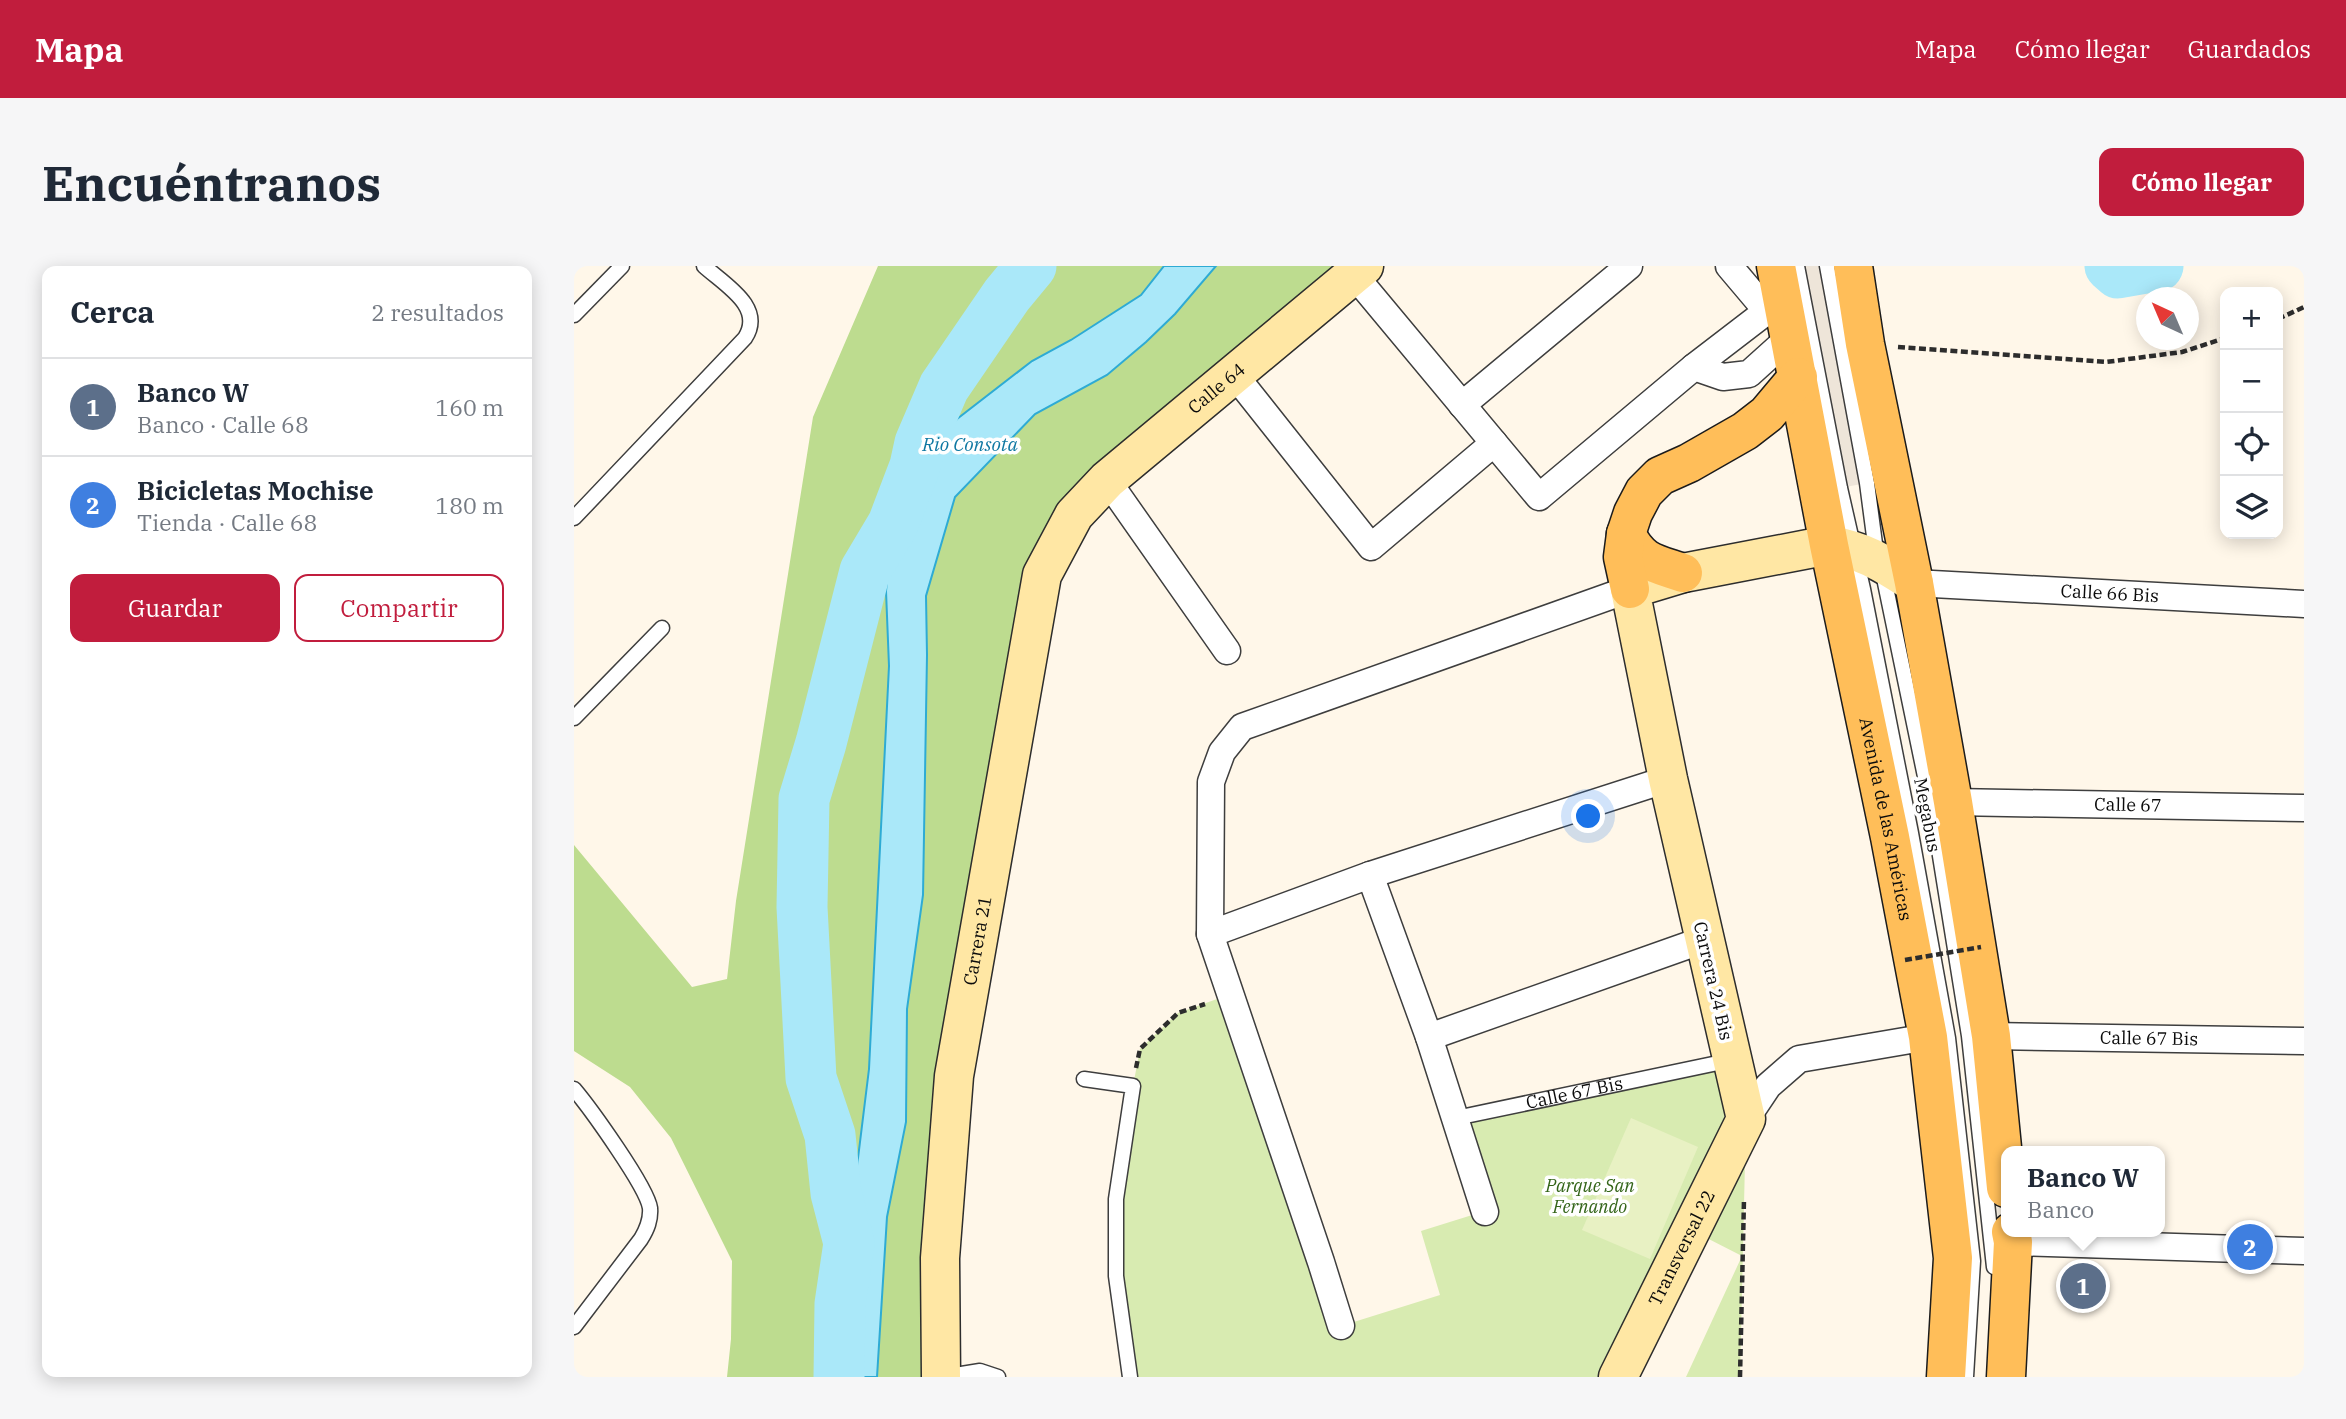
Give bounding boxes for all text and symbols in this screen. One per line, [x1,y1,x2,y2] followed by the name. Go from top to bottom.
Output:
[35,28,123,71] text: Mapa
[1915,33,1977,65] text: Mapa
[2015,33,2150,65] text: Cómo llegar
[2188,33,2311,65] text: Guardados
[2099,148,2304,216] button: Cómo llegar
[42,151,381,214] text: Encuéntranos
[2136,287,2199,350] north arrow
[2220,287,2283,539] map controls
[2220,287,2283,350] button: +
[70,292,155,331] text: Cerca
[371,297,504,327] text: 2 resultados
[2220,350,2283,413] button: −
[1183,358,1250,419] street label: Calle 64
[137,375,249,409] text: Banco W
[86,392,100,422] text: 1
[435,392,504,422] text: 160 m
[137,409,309,439] text: Banco · Calle 68
[2220,413,2283,476] button: locate
[921,432,1018,456] water label: Rio Consota
[137,473,374,507] text: Bicicletas Mochise
[2220,476,2283,539] button: layers
[86,490,100,520] text: 2
[435,490,504,520] text: 180 m
[137,507,317,537] text: Tienda · Calle 68
[70,574,280,642] button: Guardar
[294,574,504,642] button: Compartir
[2060,579,2159,607] street label: Calle 66 Bis
[1854,715,1918,923] street label: Avenida de las Américas
[1909,776,1946,854] street label: Megabus
[2094,792,2162,817] street label: Calle 67
[1571,799,1605,833] your location
[958,894,996,987] street label: Carrera 21
[1689,919,1738,1043] street label: Carrera 24 Bis
[2100,1026,2198,1050] street label: Calle 67 Bis
[1524,1071,1625,1114] street label: Calle 67 Bis
[2001,1146,2165,1237] popup
[2027,1160,2139,1194] text: Banco W
[1545,1174,1635,1218] park label: Parque San Fernando
[1643,1186,1720,1309] street label: Transversal 22
[2027,1194,2094,1224] text: Banco
[2227,1221,2273,1273] pin: 2
[2060,1260,2106,1312] pin: 1

